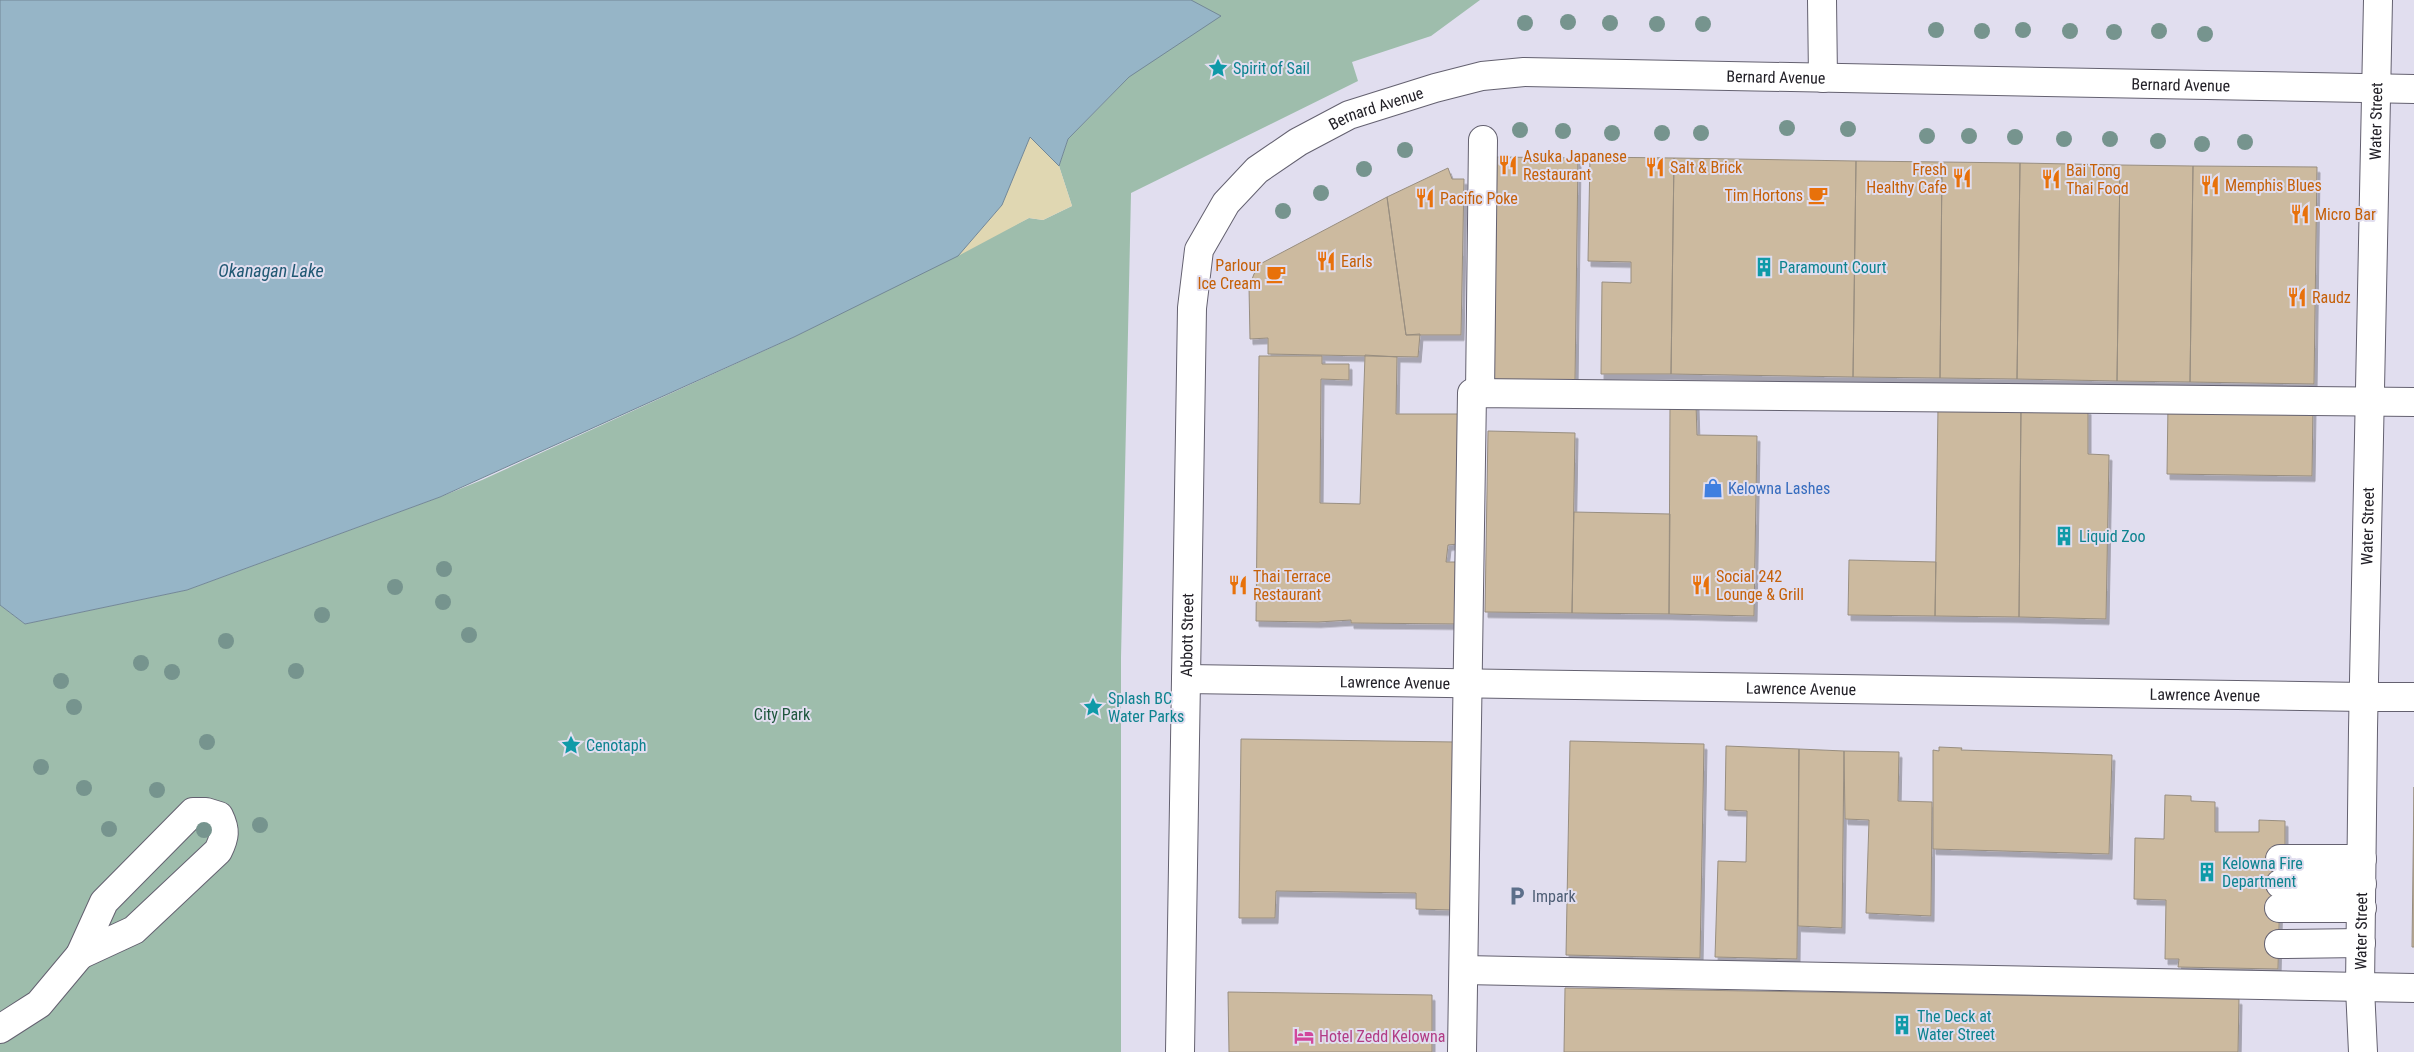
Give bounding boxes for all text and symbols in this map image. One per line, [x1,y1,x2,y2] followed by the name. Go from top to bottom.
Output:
[1207,57,1229,79] place icon: Spirit of Sail
[1233,59,1310,78] place label: Spirit of Sail
[1726,66,1825,87] street label: Bernard Avenue
[2131,74,2230,95] street label: Bernard Avenue
[2365,82,2386,160] street label: Water Street
[1325,83,1425,134] street label: Bernard Avenue
[1523,147,1627,184] place label: Asuka Japanese Restaurant
[1497,154,1519,176] restaurant icon: Asuka Japanese Restaurant
[1644,156,1666,178] restaurant icon: Salt & Brick
[1670,158,1743,177] place label: Salt & Brick
[1866,160,1947,197] place label: Fresh Healthy Cafe
[2066,161,2129,198] place label: Bai Tong Thai Food
[1951,167,1973,189] restaurant icon: Fresh Healthy Cafe
[2040,168,2062,190] restaurant icon: Bai Tong Thai Food
[2199,174,2221,196] restaurant icon: Memphis Blues
[2225,176,2322,195] place label: Memphis Blues
[1807,184,1829,206] cafe icon: Tim Hortons
[1724,186,1803,205] place label: Tim Hortons
[1414,187,1436,209] restaurant icon: Pacific Poke
[1440,189,1518,208] place label: Pacific Poke
[2289,203,2311,225] restaurant icon: Micro Bar
[2315,205,2376,224] place label: Micro Bar
[1315,250,1337,272] restaurant icon: Earls
[1341,252,1372,271] place label: Earls
[1197,256,1261,293] place label: Parlour Ice Cream
[1753,256,1775,278] building icon: Paramount Court
[1779,258,1887,277] place label: Paramount Court
[218,260,324,281] water label: Okanagan Lake
[1265,263,1287,285] cafe icon: Parlour Ice Cream
[2286,286,2308,308] restaurant icon: Raudz
[2312,288,2351,307] place label: Raudz
[1702,477,1724,499] shop icon: Kelowna Lashes
[1728,479,1830,498] place label: Kelowna Lashes
[2357,487,2377,565] street label: Water Street
[2053,525,2075,547] building icon: Liquid Zoo
[2079,527,2146,546] place label: Liquid Zoo
[1253,567,1331,604] place label: Thai Terrace Restaurant
[1716,567,1804,604] place label: Social 242 Lounge & Grill
[1227,574,1249,596] restaurant icon: Thai Terrace Restaurant
[1690,574,1712,596] restaurant icon: Social 242 Lounge & Grill
[1177,593,1197,677] street label: Abbott Street
[1340,672,1450,693] street label: Lawrence Avenue
[1746,678,1856,699] street label: Lawrence Avenue
[2150,684,2260,705] street label: Lawrence Avenue
[1108,689,1184,726] place label: Splash BC Water Parks
[1082,696,1104,718] place icon: Splash BC Water Parks
[754,705,811,724] park label: City Park
[560,734,582,756] place icon: Cenotaph
[586,736,646,755] place label: Cenotaph
[2222,854,2303,891] place label: Kelowna Fire Department
[2196,861,2218,883] building icon: Kelowna Fire Department
[1506,885,1528,907] parking icon: Impark
[1532,887,1576,906] place label: Impark
[2351,892,2371,970] street label: Water Street
[1917,1007,1995,1044] place label: The Deck at Water Street
[1891,1014,1913,1036] building icon: The Deck at Water Street
[1293,1025,1315,1047] hotel icon: Hotel Zedd Kelowna
[1319,1027,1445,1046] place label: Hotel Zedd Kelowna

